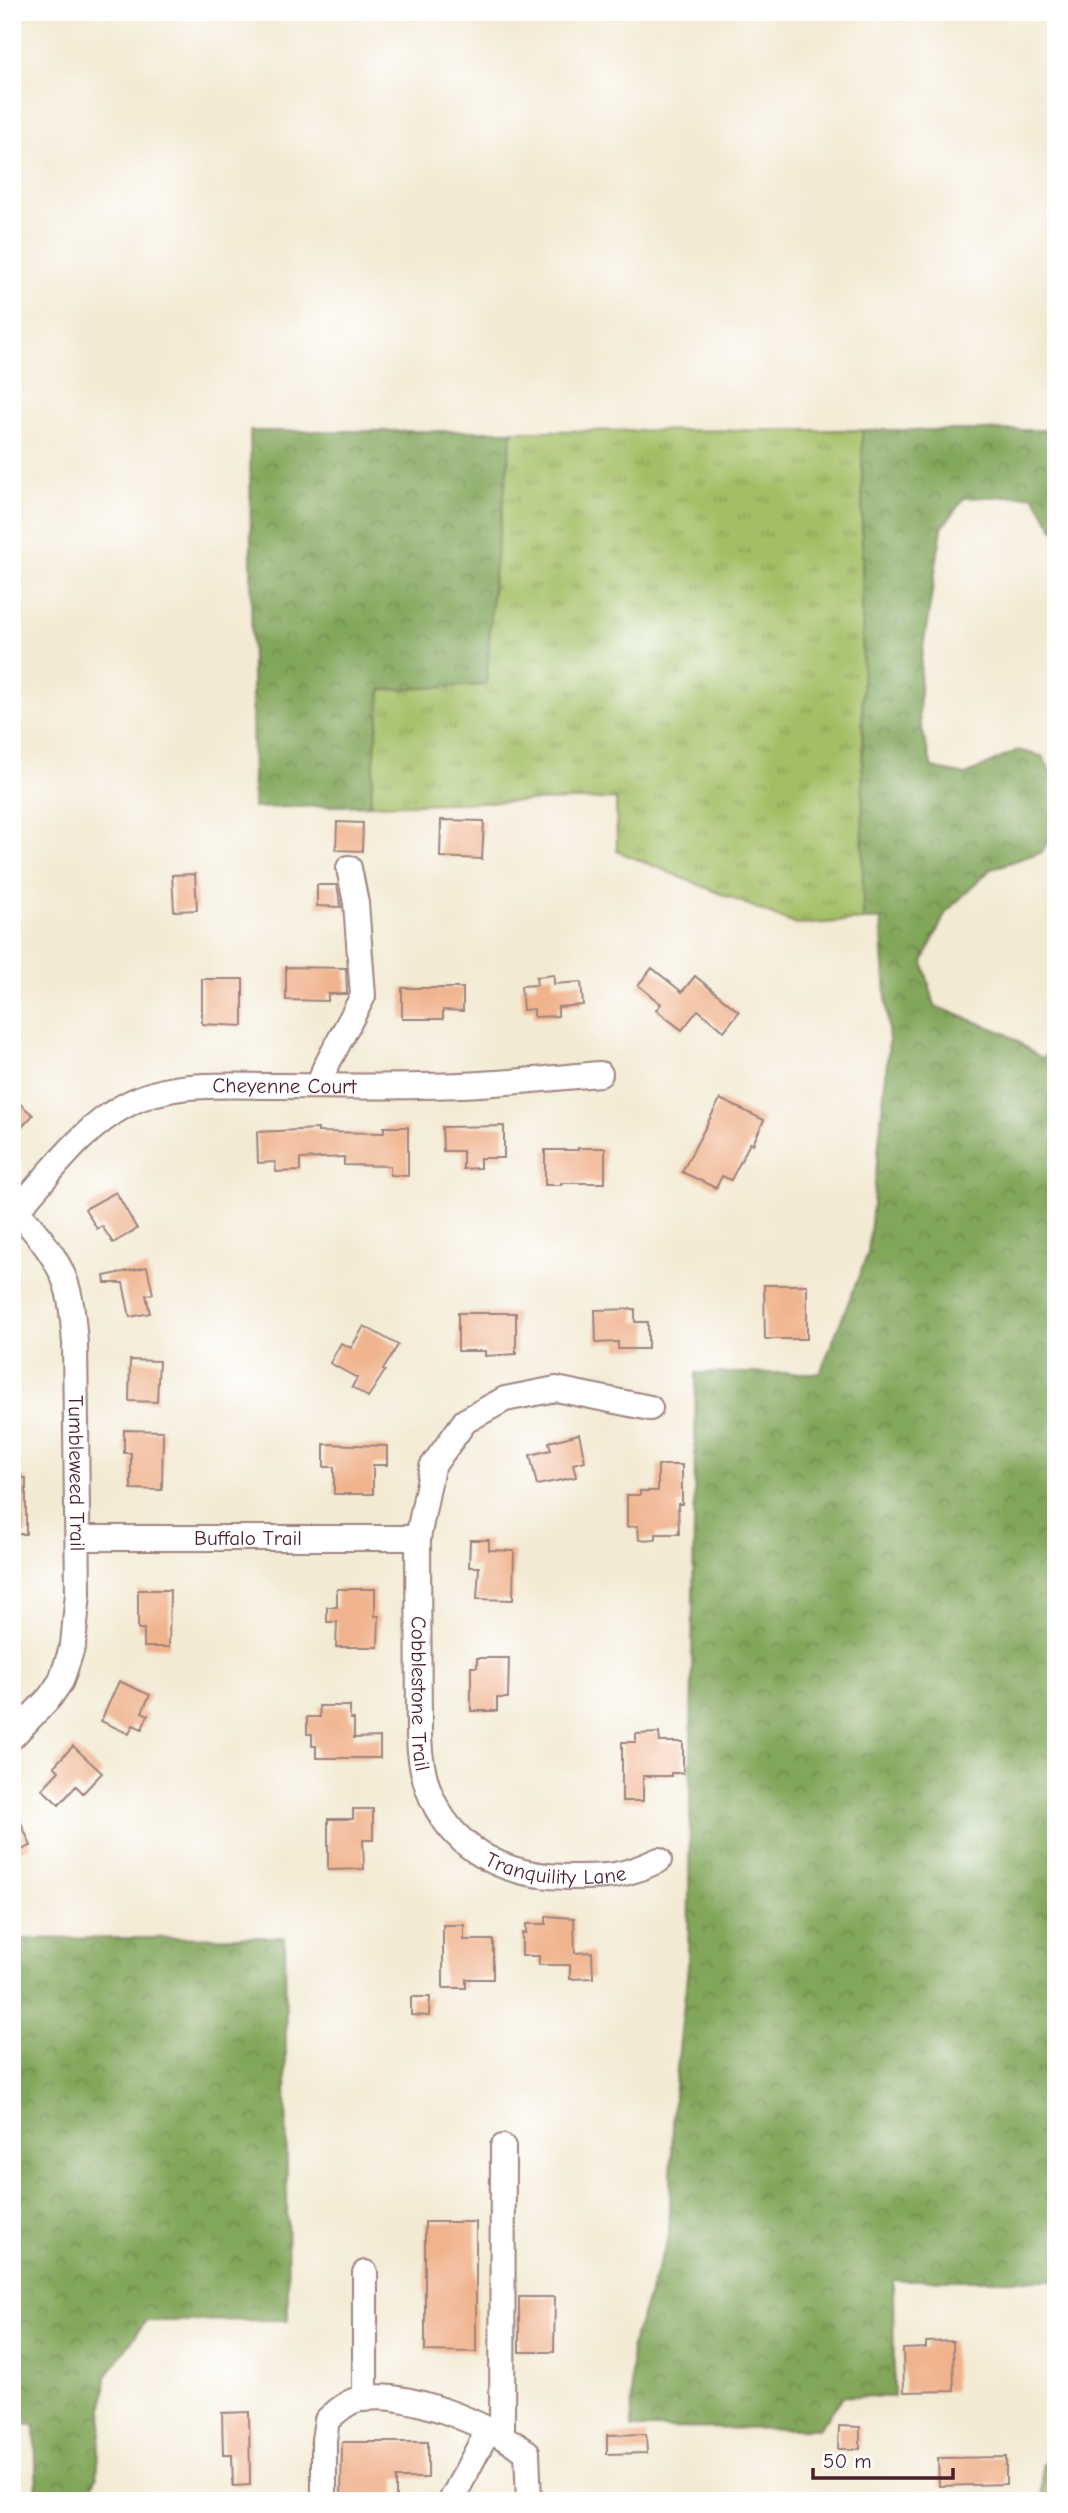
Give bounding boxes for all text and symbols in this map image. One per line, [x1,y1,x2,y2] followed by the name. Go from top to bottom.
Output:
[212,1073,358,1098] street label: Cheyenne Court
[64,1395,89,1551] street label: Tumbleweed Trail
[194,1526,302,1550] street label: Buffalo Trail
[406,1616,435,1773] street label: Cobblestone Trail
[481,1847,628,1889] street label: Tranquility Lane
[813,2436,953,2480] scale bar
[823,2449,872,2473] text: 50 m

